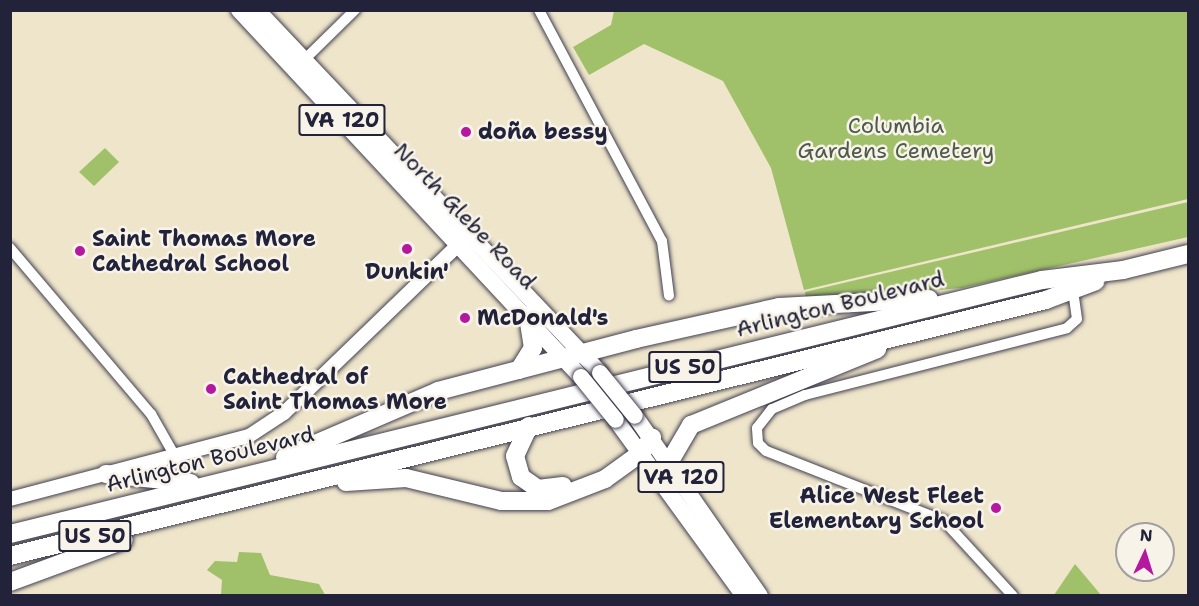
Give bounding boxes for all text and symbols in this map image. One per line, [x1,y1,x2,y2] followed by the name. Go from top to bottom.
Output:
[297,102,387,138] road number: VA 120
[798,112,994,164] park label: Columbia Gardens Cemetery
[478,119,608,145] place label: doña bessy
[459,125,473,139] marker: doña bessy
[388,137,542,295] street label: North Glebe Road
[92,225,316,276] place label: Saint Thomas More Cathedral School
[400,242,414,256] marker: Dunkin'
[73,244,87,258] marker: Saint Thomas More Cathedral School
[365,259,449,285] place label: Dunkin'
[733,265,947,343] street label: Arlington Boulevard
[477,305,608,331] place label: McDonald's
[458,311,472,325] marker: McDonald's
[648,349,722,385] road number: US 50
[223,363,447,414] place label: Cathedral of Saint Thomas More
[204,382,218,396] marker: Cathedral of Saint Thomas More
[103,420,317,498] street label: Arlington Boulevard
[636,459,726,495] road number: VA 120
[769,482,984,534] place label: Alice West Fleet Elementary School
[989,501,1003,515] marker: Alice West Fleet Elementary School
[58,518,132,554] road number: US 50
[1115,522,1175,582] north arrow
[1139,525,1153,546] text: N

